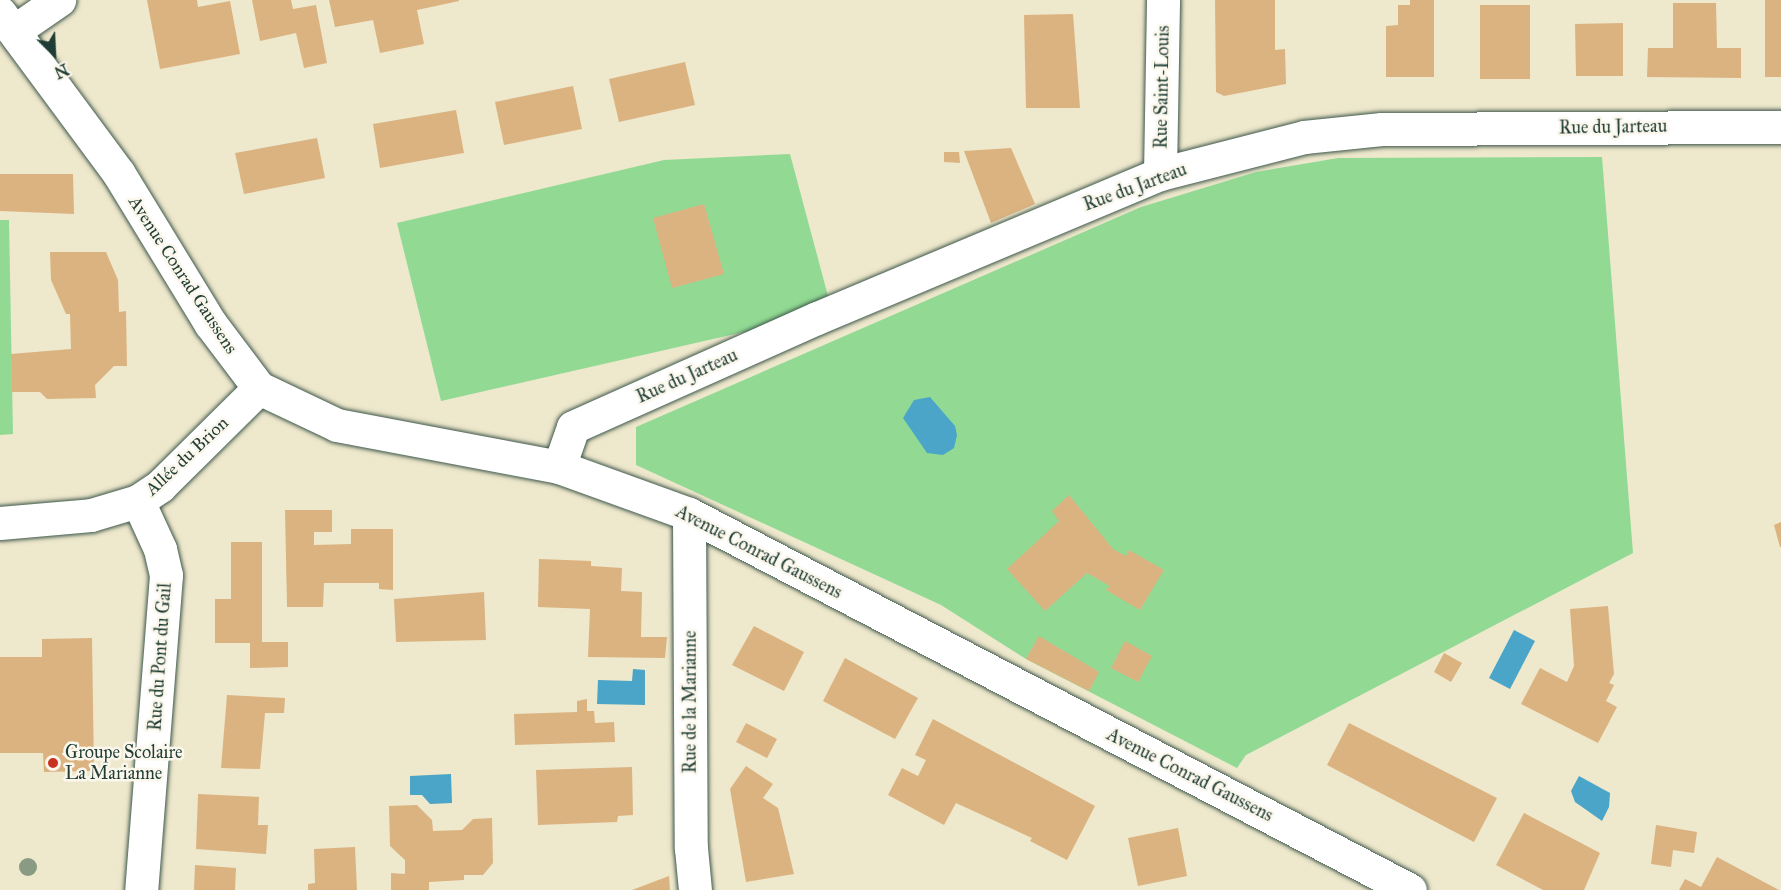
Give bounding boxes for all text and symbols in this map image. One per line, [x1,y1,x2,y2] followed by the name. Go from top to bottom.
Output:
[24,24,84,84] north arrow
[1150,25,1174,149] street label: Rue Saint-Louis
[51,59,72,82] text: N
[1559,115,1667,139] street label: Rue du Jarteau
[1080,158,1190,216] street label: Rue du Jarteau
[124,192,242,358] street label: Avenue Conrad Gaussens
[633,344,741,408] street label: Rue du Jarteau
[141,412,233,500] street label: Allée du Brion
[672,501,846,603] street label: Avenue Conrad Gaussens
[144,582,176,732] street label: Rue du Pont du Gail
[679,631,701,773] street label: Rue de la Marianne
[1103,724,1277,826] street label: Avenue Conrad Gaussens
[65,742,183,784] place label: Groupe Scolaire La Marianne
[46,756,60,770] marker: Groupe Scolaire La Marianne

